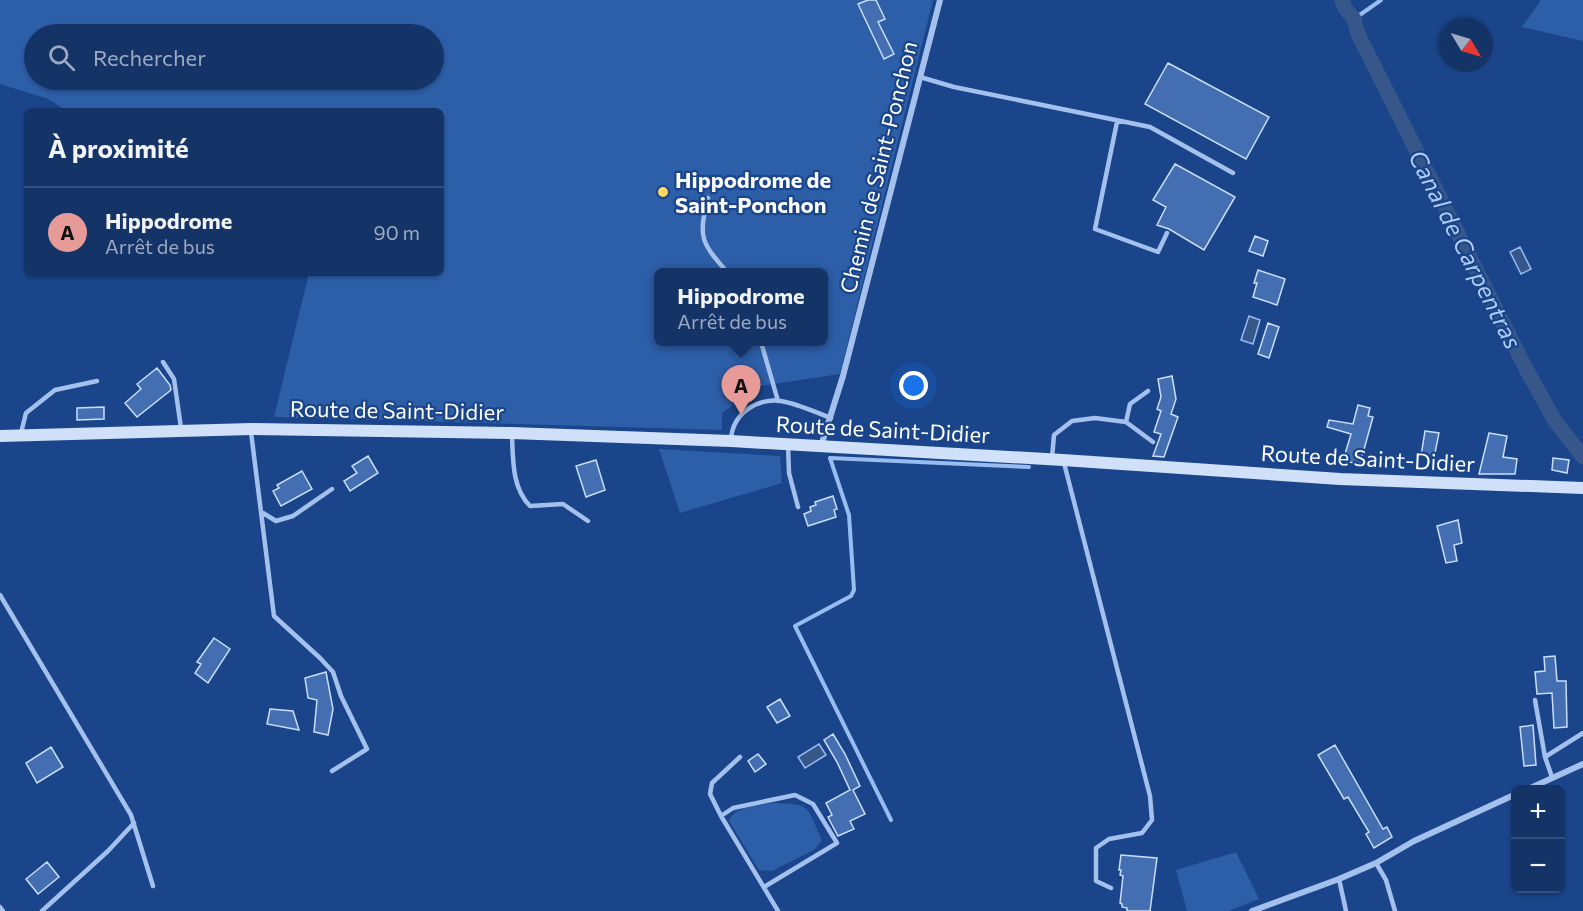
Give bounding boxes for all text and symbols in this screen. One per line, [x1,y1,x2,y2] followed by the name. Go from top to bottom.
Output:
[1439,18,1493,72] north arrow
[24,24,444,90] search box
[834,38,922,296] street label: Chemin de Saint-Ponchon
[45,41,78,74] icon: search
[93,44,206,71] text: Rechercher
[48,132,189,163] text: À proximité
[1403,145,1529,353] water label: Canal de Carpentras
[675,166,831,218] place label: Hippodrome de Saint-Ponchon
[656,185,670,199] marker: Hippodrome de Saint-Ponchon
[105,207,232,234] text: Hippodrome
[60,220,75,244] text: A
[374,220,420,244] text: 90 m
[105,234,215,258] text: Arrêt de bus
[654,268,828,346] popup
[677,282,805,309] text: Hippodrome
[677,309,787,333] text: Arrêt de bus
[722,366,760,415] pin: A
[899,371,928,400] your location
[290,395,505,425] street label: Route de Saint-Didier
[775,410,991,448] street label: Route de Saint-Didier
[1260,439,1476,477] street label: Route de Saint-Didier
[1511,785,1565,893] map controls
[1511,785,1565,839] button: +
[1511,839,1565,893] button: −

